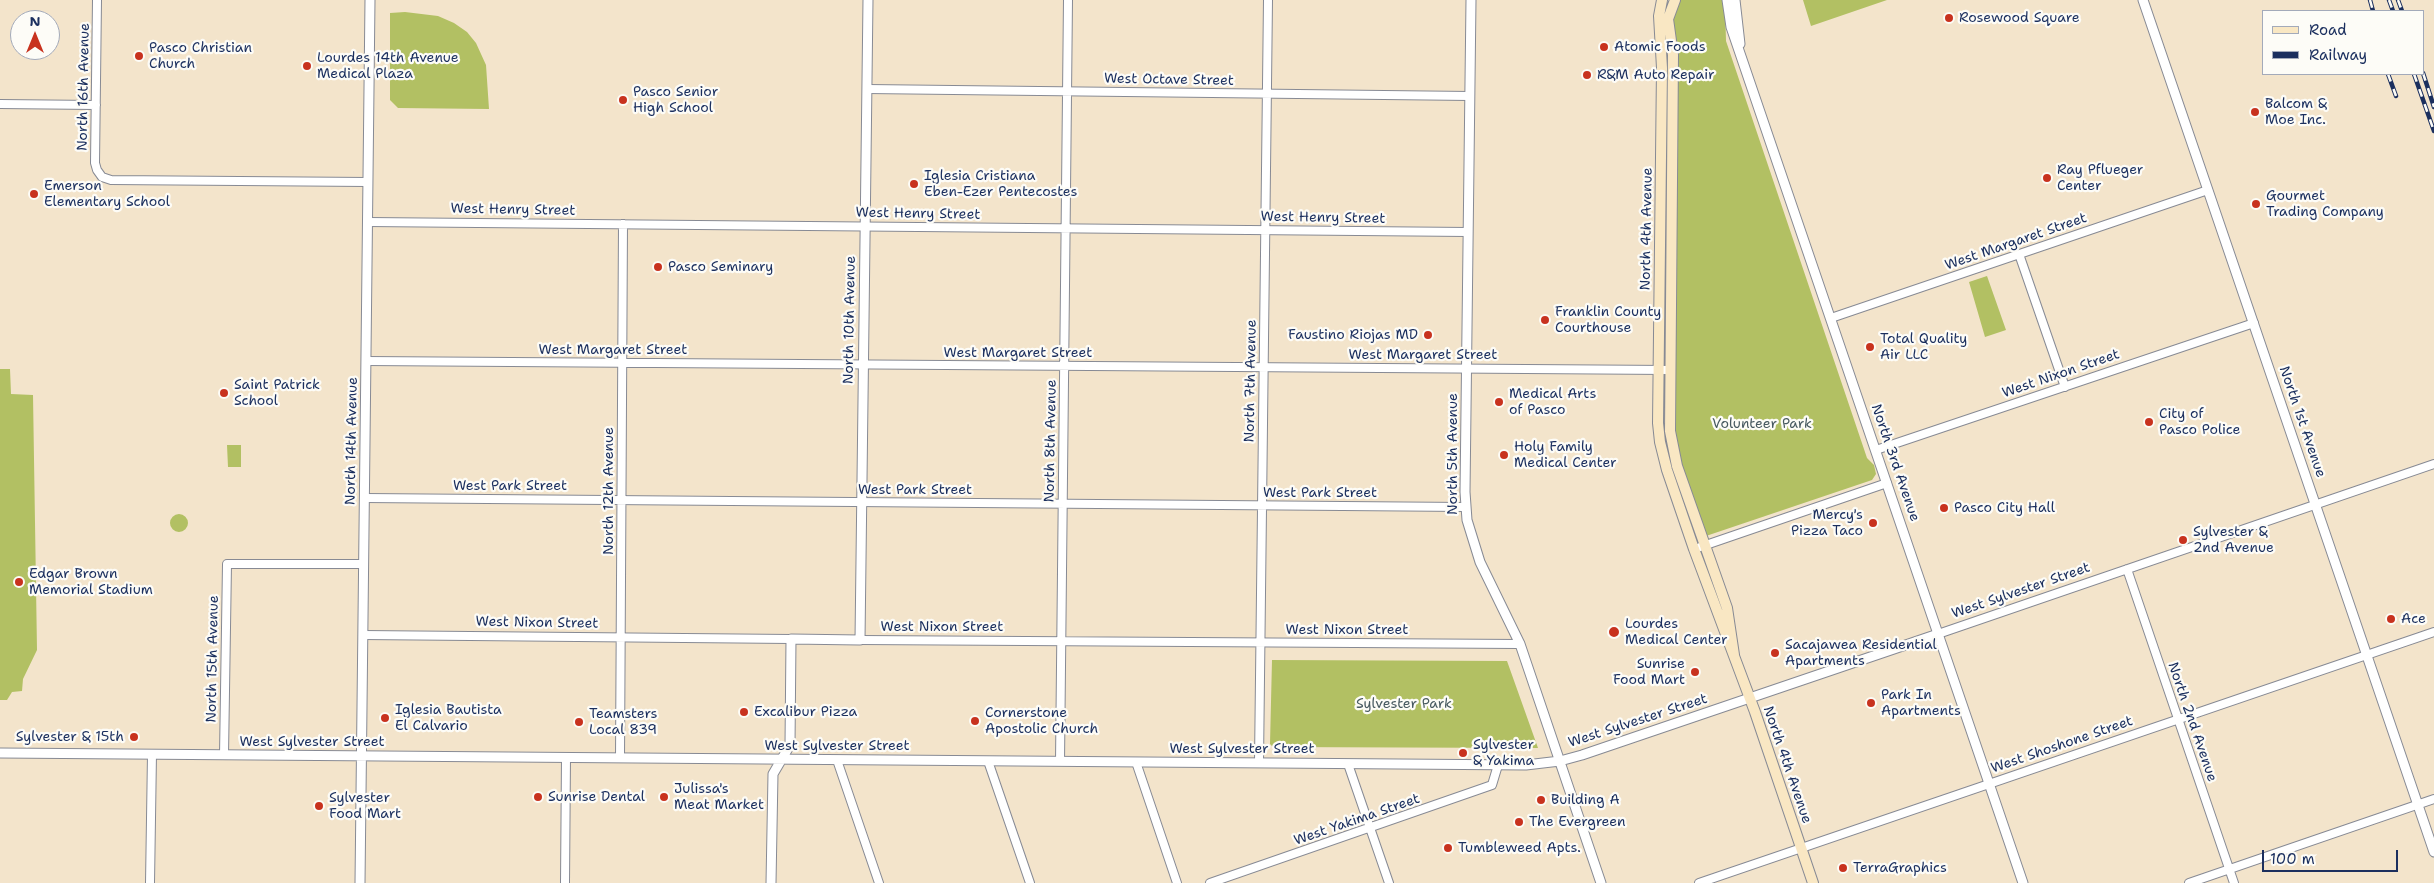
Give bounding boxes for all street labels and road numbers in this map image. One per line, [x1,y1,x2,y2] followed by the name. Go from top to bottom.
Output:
[74,23,94,151] street label: North 16th Avenue
[1104,70,1234,90] street label: West Octave Street
[1638,167,1656,291] street label: North 4th Avenue
[451,201,575,219] street label: West Henry Street
[856,205,980,223] street label: West Henry Street
[1261,209,1385,227] street label: West Henry Street
[1943,210,2089,274] street label: West Margaret Street
[840,256,860,384] street label: North 10th Avenue
[1242,319,1260,443] street label: North 7th Avenue
[539,342,687,358] street label: West Margaret Street
[944,345,1092,361] street label: West Margaret Street
[2000,346,2122,402] street label: West Nixon Street
[1349,347,1497,363] street label: West Margaret Street
[2275,364,2329,480] street label: North 1st Avenue
[342,377,362,505] street label: North 14th Avenue
[1042,379,1060,503] street label: North 8th Avenue
[1445,393,1461,515] street label: North 5th Avenue
[1867,402,1923,524] street label: North 3rd Avenue
[601,427,617,555] street label: North 12th Avenue
[453,478,567,494] street label: West Park Street
[858,482,972,498] street label: West Park Street
[1263,485,1377,501] street label: West Park Street
[1950,559,2092,623] street label: West Sylvester Street
[203,595,223,723] street label: North 15th Avenue
[475,614,599,632] street label: West Nixon Street
[881,619,1003,635] street label: West Nixon Street
[1286,622,1408,638] street label: West Nixon Street
[2164,660,2220,784] street label: North 2nd Avenue
[1566,691,1710,751] street label: West Sylvester Street
[1759,704,1815,826] street label: North 4th Avenue
[1989,713,2135,777] street label: West Shoshone Street
[239,734,385,750] street label: West Sylvester Street
[764,738,910,754] street label: West Sylvester Street
[1169,741,1315,757] street label: West Sylvester Street
[1292,791,1422,849] street label: West Yakima Street

